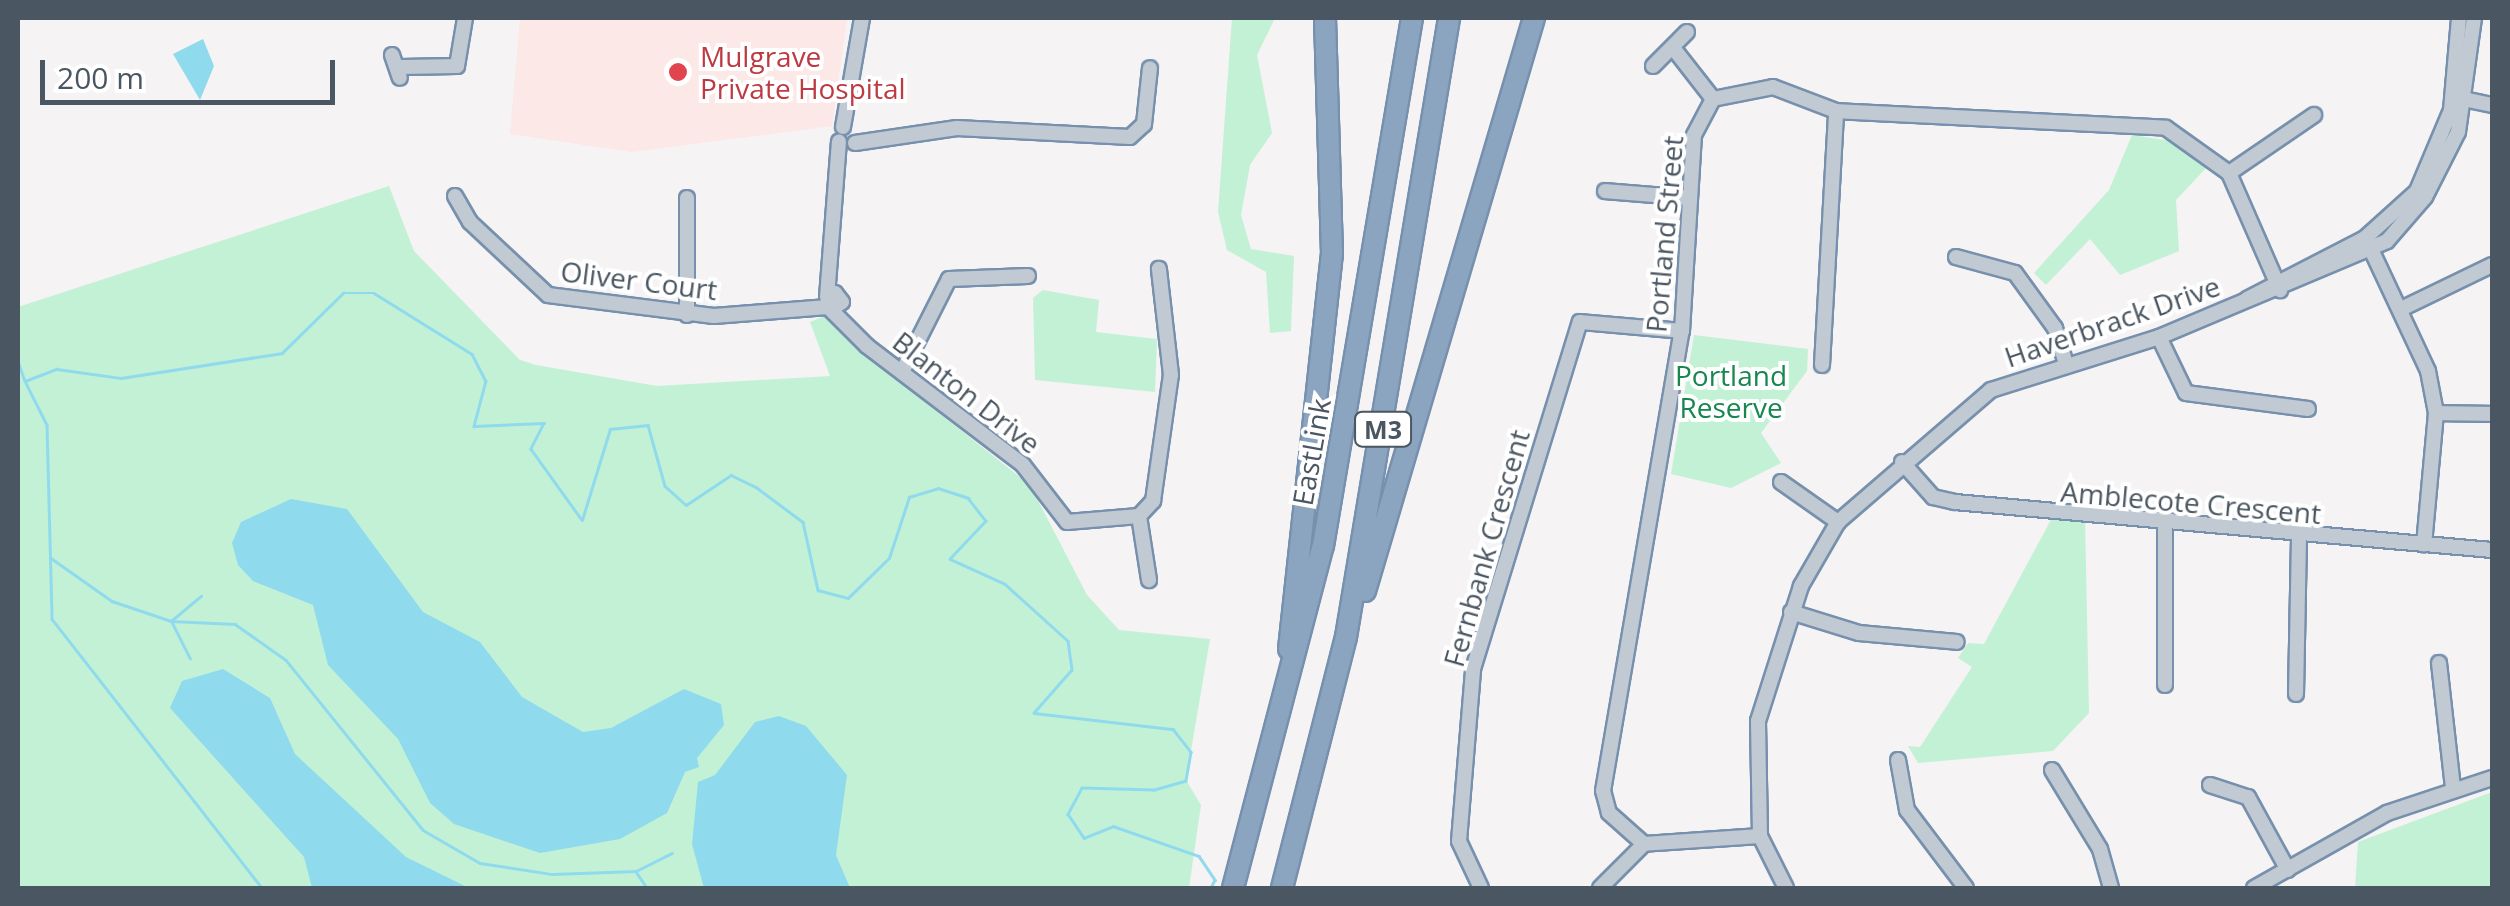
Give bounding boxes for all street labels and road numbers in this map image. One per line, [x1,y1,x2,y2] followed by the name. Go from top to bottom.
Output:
[1639,134,1689,334] street label: Portland Street
[559,254,719,306] street label: Oliver Court
[2000,268,2224,374] street label: Haverbrack Drive
[887,324,1047,460] street label: Blanton Drive
[1285,396,1337,508] street label: EastLink
[1353,409,1413,449] road number: M3
[1436,426,1536,670] street label: Fernbank Crescent
[2059,474,2323,530] street label: Amblecote Crescent

